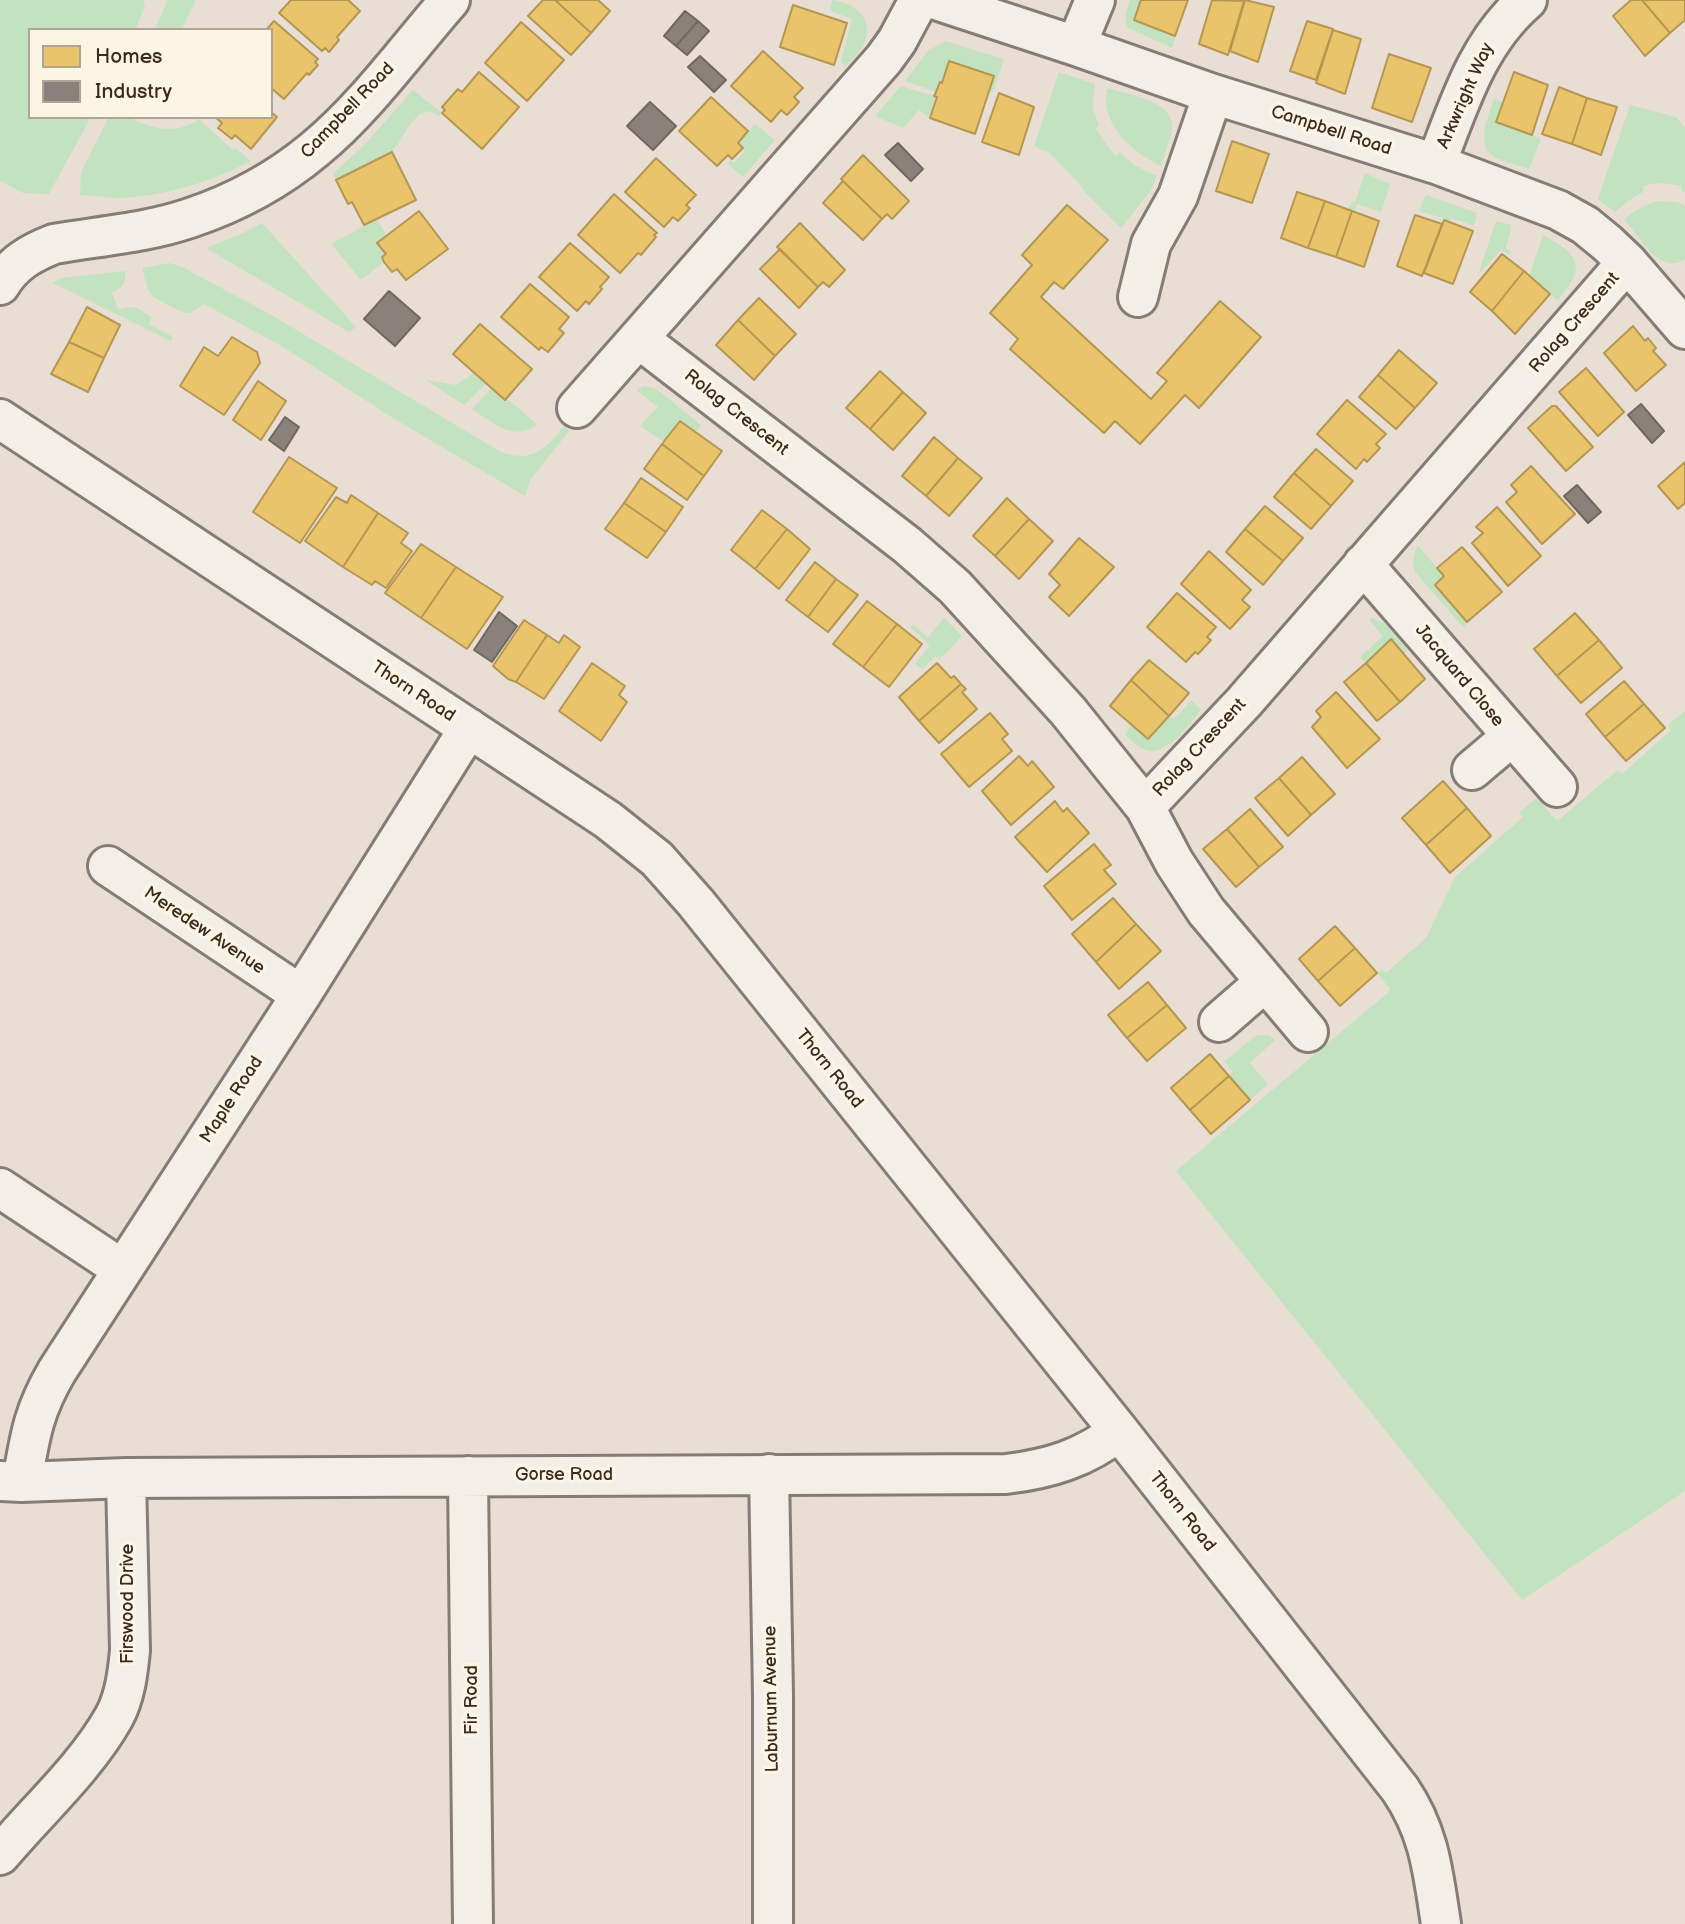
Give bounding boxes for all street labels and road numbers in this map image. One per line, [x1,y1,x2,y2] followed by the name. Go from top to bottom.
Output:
[1433,40,1499,152] street label: Arkwright Way
[297,58,399,164] street label: Campbell Road
[1268,101,1394,161] street label: Campbell Road
[1525,268,1625,378] street label: Rolag Crescent
[679,365,793,461] street label: Rolag Crescent
[1410,620,1508,732] street label: Jacquard Close
[367,657,459,727] street label: Thorn Road
[1149,694,1251,802] street label: Rolag Crescent
[139,883,269,979] street label: Meredew Avenue
[791,1025,867,1113] street label: Thorn Road
[196,1053,268,1147] street label: Maple Road
[515,1464,613,1486] street label: Gorse Road
[1144,1468,1220,1556] street label: Thorn Road
[117,1544,139,1664] street label: Firswood Drive
[760,1625,784,1773] street label: Laburnum Avenue
[461,1665,483,1735] street label: Fir Road

